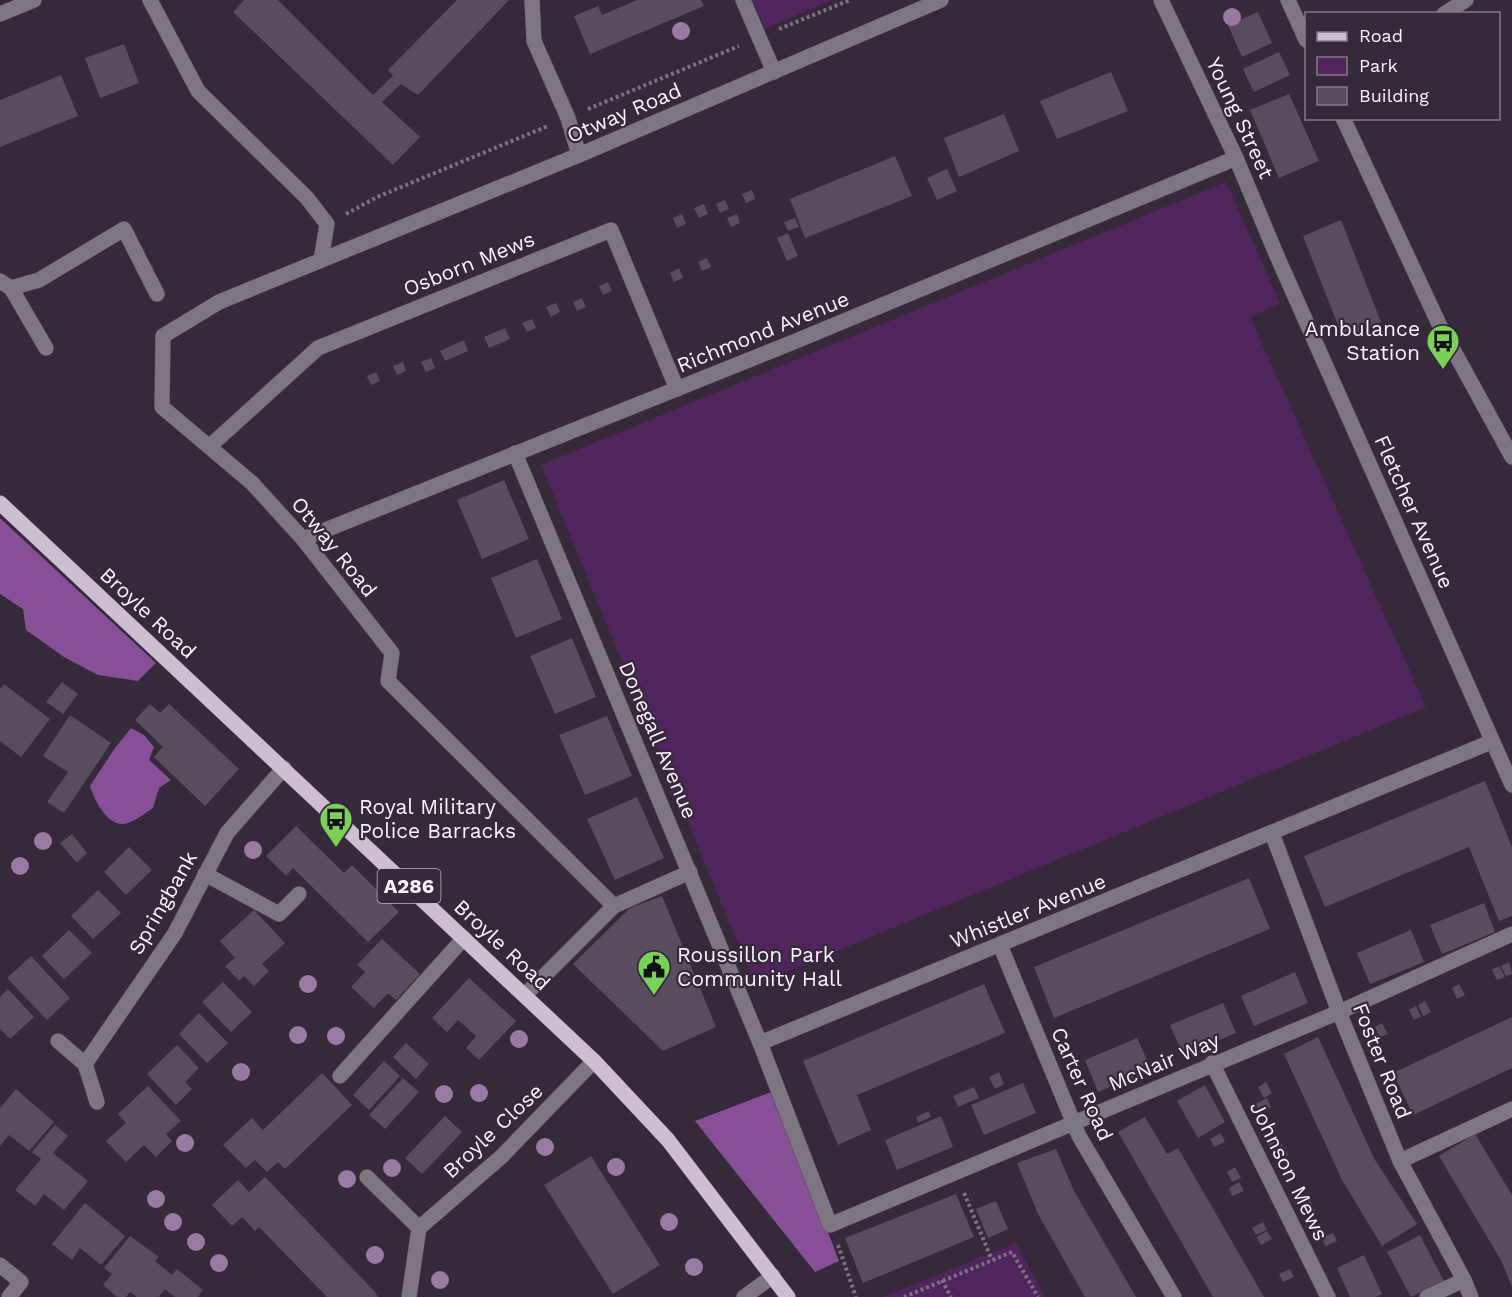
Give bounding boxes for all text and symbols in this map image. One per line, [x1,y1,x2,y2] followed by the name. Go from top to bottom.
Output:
[1305,12,1500,120] legend
[1359,25,1403,46] text: Road
[1202,53,1279,182] street label: Young Street
[1359,55,1398,76] text: Park
[563,77,685,148] street label: Otway Road
[1359,85,1429,106] text: Building
[400,226,538,301] street label: Osborn Mews
[673,286,853,378] street label: Richmond Avenue
[1305,316,1420,365] place label: Ambulance Station
[1425,323,1461,370] bus stop icon: Ambulance Station
[1369,431,1460,592] street label: Fletcher Avenue
[286,491,382,602] street label: Otway Road
[95,562,201,663] street label: Broyle Road
[614,657,703,822] street label: Donegall Avenue
[359,794,516,843] place label: Royal Military Police Barracks
[318,801,354,848] bus stop icon: Royal Military Police Barracks
[123,847,202,959] street label: Springbank
[946,868,1109,953] street label: Whistler Avenue
[378,869,440,903] road number: A286
[449,894,555,995] street label: Broyle Road
[677,942,842,991] place label: Roussillon Park Community Hall
[636,949,672,996] public building icon: Roussillon Park Community Hall
[1348,999,1417,1122] street label: Foster Road
[1046,1023,1119,1144] street label: Carter Road
[1104,1027,1223,1096] street label: McNair Way
[438,1078,548,1183] street label: Broyle Close
[1245,1097,1334,1245] street label: Johnson Mews

